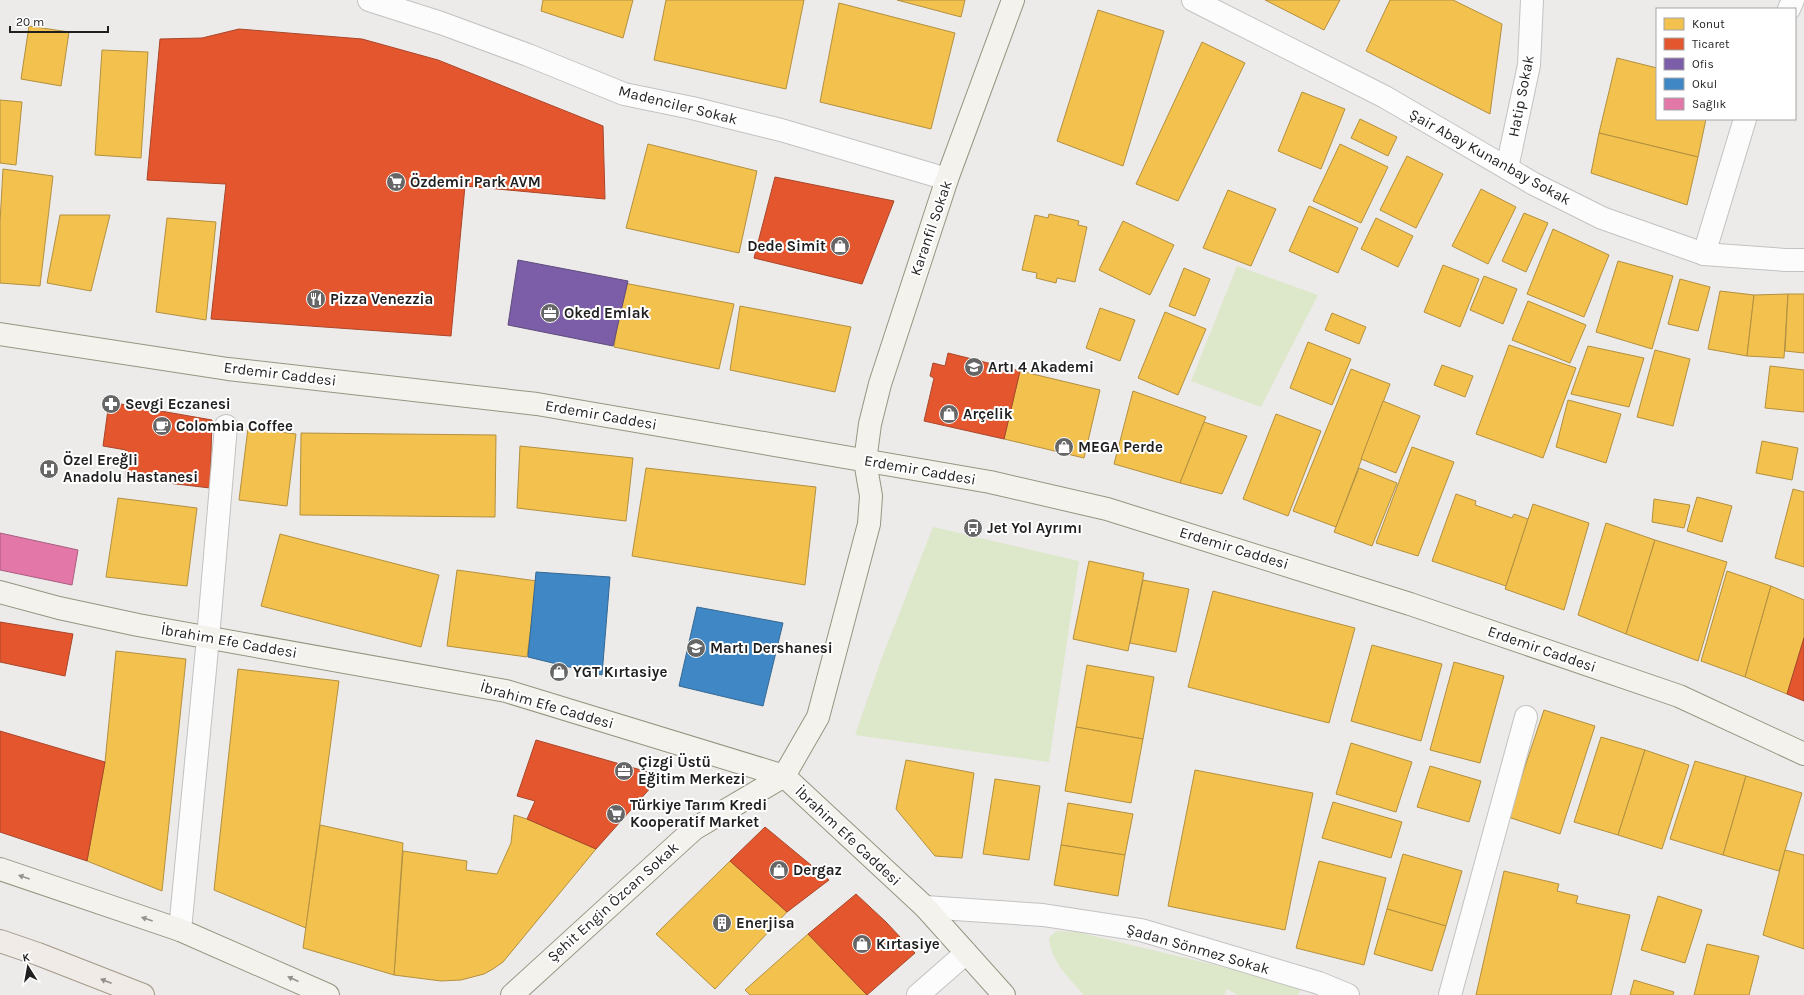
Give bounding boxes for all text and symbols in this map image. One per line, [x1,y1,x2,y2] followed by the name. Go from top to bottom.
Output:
[10,8,108,34] scale bar
[1656,8,1796,120] legend
[16,15,44,29] text: 20 m
[1692,17,1725,31] text: Konut
[1692,37,1730,51] text: Ticaret
[1504,53,1538,139] street label: Hatip Sokak
[1692,57,1714,71] text: Ofis
[1692,77,1717,91] text: Okul
[617,81,739,129] street label: Madenciler Sokak
[1692,97,1727,111] text: Sağlık
[1406,105,1574,209] street label: Şair Abay Kunanbay Sokak
[385,171,407,193] supermarket icon: Özdemir Park AVM
[410,172,541,191] place label: Özdemir Park AVM
[906,178,956,278] street label: Karanfil Sokak
[829,235,851,257] shop icon: Dede Simit
[747,237,826,255] place label: Dede Simit
[305,288,327,310] restaurant icon: Pizza Venezzia
[330,290,433,308] place label: Pizza Venezzia
[539,302,561,324] office icon: Oked Emlak
[564,304,649,322] place label: Oked Emlak
[963,356,985,378] school or university icon: Artı 4 Akademi
[223,358,337,390] street label: Erdemir Caddesi
[988,358,1094,376] place label: Artı 4 Akademi
[100,393,122,415] pharmacy icon: Sevgi Eczanesi
[125,395,231,413] place label: Sevgi Eczanesi
[544,396,658,434] street label: Erdemir Caddesi
[938,403,960,425] shop icon: Arçelik
[963,405,1013,423] place label: Arçelik
[151,415,173,437] cafe icon: Colombia Coffee
[176,417,293,435] place label: Colombia Coffee
[1053,436,1075,458] shop icon: MEGA Perde
[1078,438,1163,456] place label: MEGA Perde
[63,450,198,486] place label: Özel Ereğli Anadolu Hastanesi
[863,451,977,489] street label: Erdemir Caddesi
[38,458,60,480] hospital icon: Özel Ereğli Anadolu Hastanesi
[962,517,984,539] bus stop icon: Jet Yol Ayrımı
[987,519,1082,537] place label: Jet Yol Ayrımı
[1177,523,1291,573] street label: Erdemir Caddesi
[159,620,299,662] street label: İbrahim Efe Caddesi
[1486,622,1598,676] street label: Erdemir Caddesi
[685,637,707,659] school or university icon: Martı Dershanesi
[710,639,833,657] place label: Martı Dershanesi
[548,661,570,683] shop icon: YGT Kırtasiye
[573,663,667,681] place label: YGT Kırtasiye
[478,677,616,733] street label: İbrahim Efe Caddesi
[638,752,745,788] place label: Çizgi Üstü Eğitim Merkezi
[613,760,635,782] office icon: Çizgi Üstü Eğitim Merkezi
[791,782,905,890] street label: İbrahim Efe Caddesi
[630,796,767,831] place label: Türkiye Tarım Kredi Kooperatif Market
[605,803,627,825] supermarket icon: Türkiye Tarım Kredi Kooperatif Market
[544,838,682,966] street label: Şehit Engin Özcan Sokak
[768,859,790,881] shop icon: Dergaz
[793,861,842,879] place label: Dergaz
[17,874,29,880] one-way arrow
[711,912,733,934] building icon: Enerjisa
[736,914,795,932] place label: Enerjisa
[140,916,152,922] one-way arrow
[1124,920,1272,978] street label: Şadan Sönmez Sokak
[851,933,873,955] shop icon: Kırtasiye
[876,935,940,953] place label: Kırtasiye
[8,947,48,987] north arrow
[21,950,32,965] text: K
[287,976,298,982] one-way arrow
[100,977,112,983] one-way arrow

